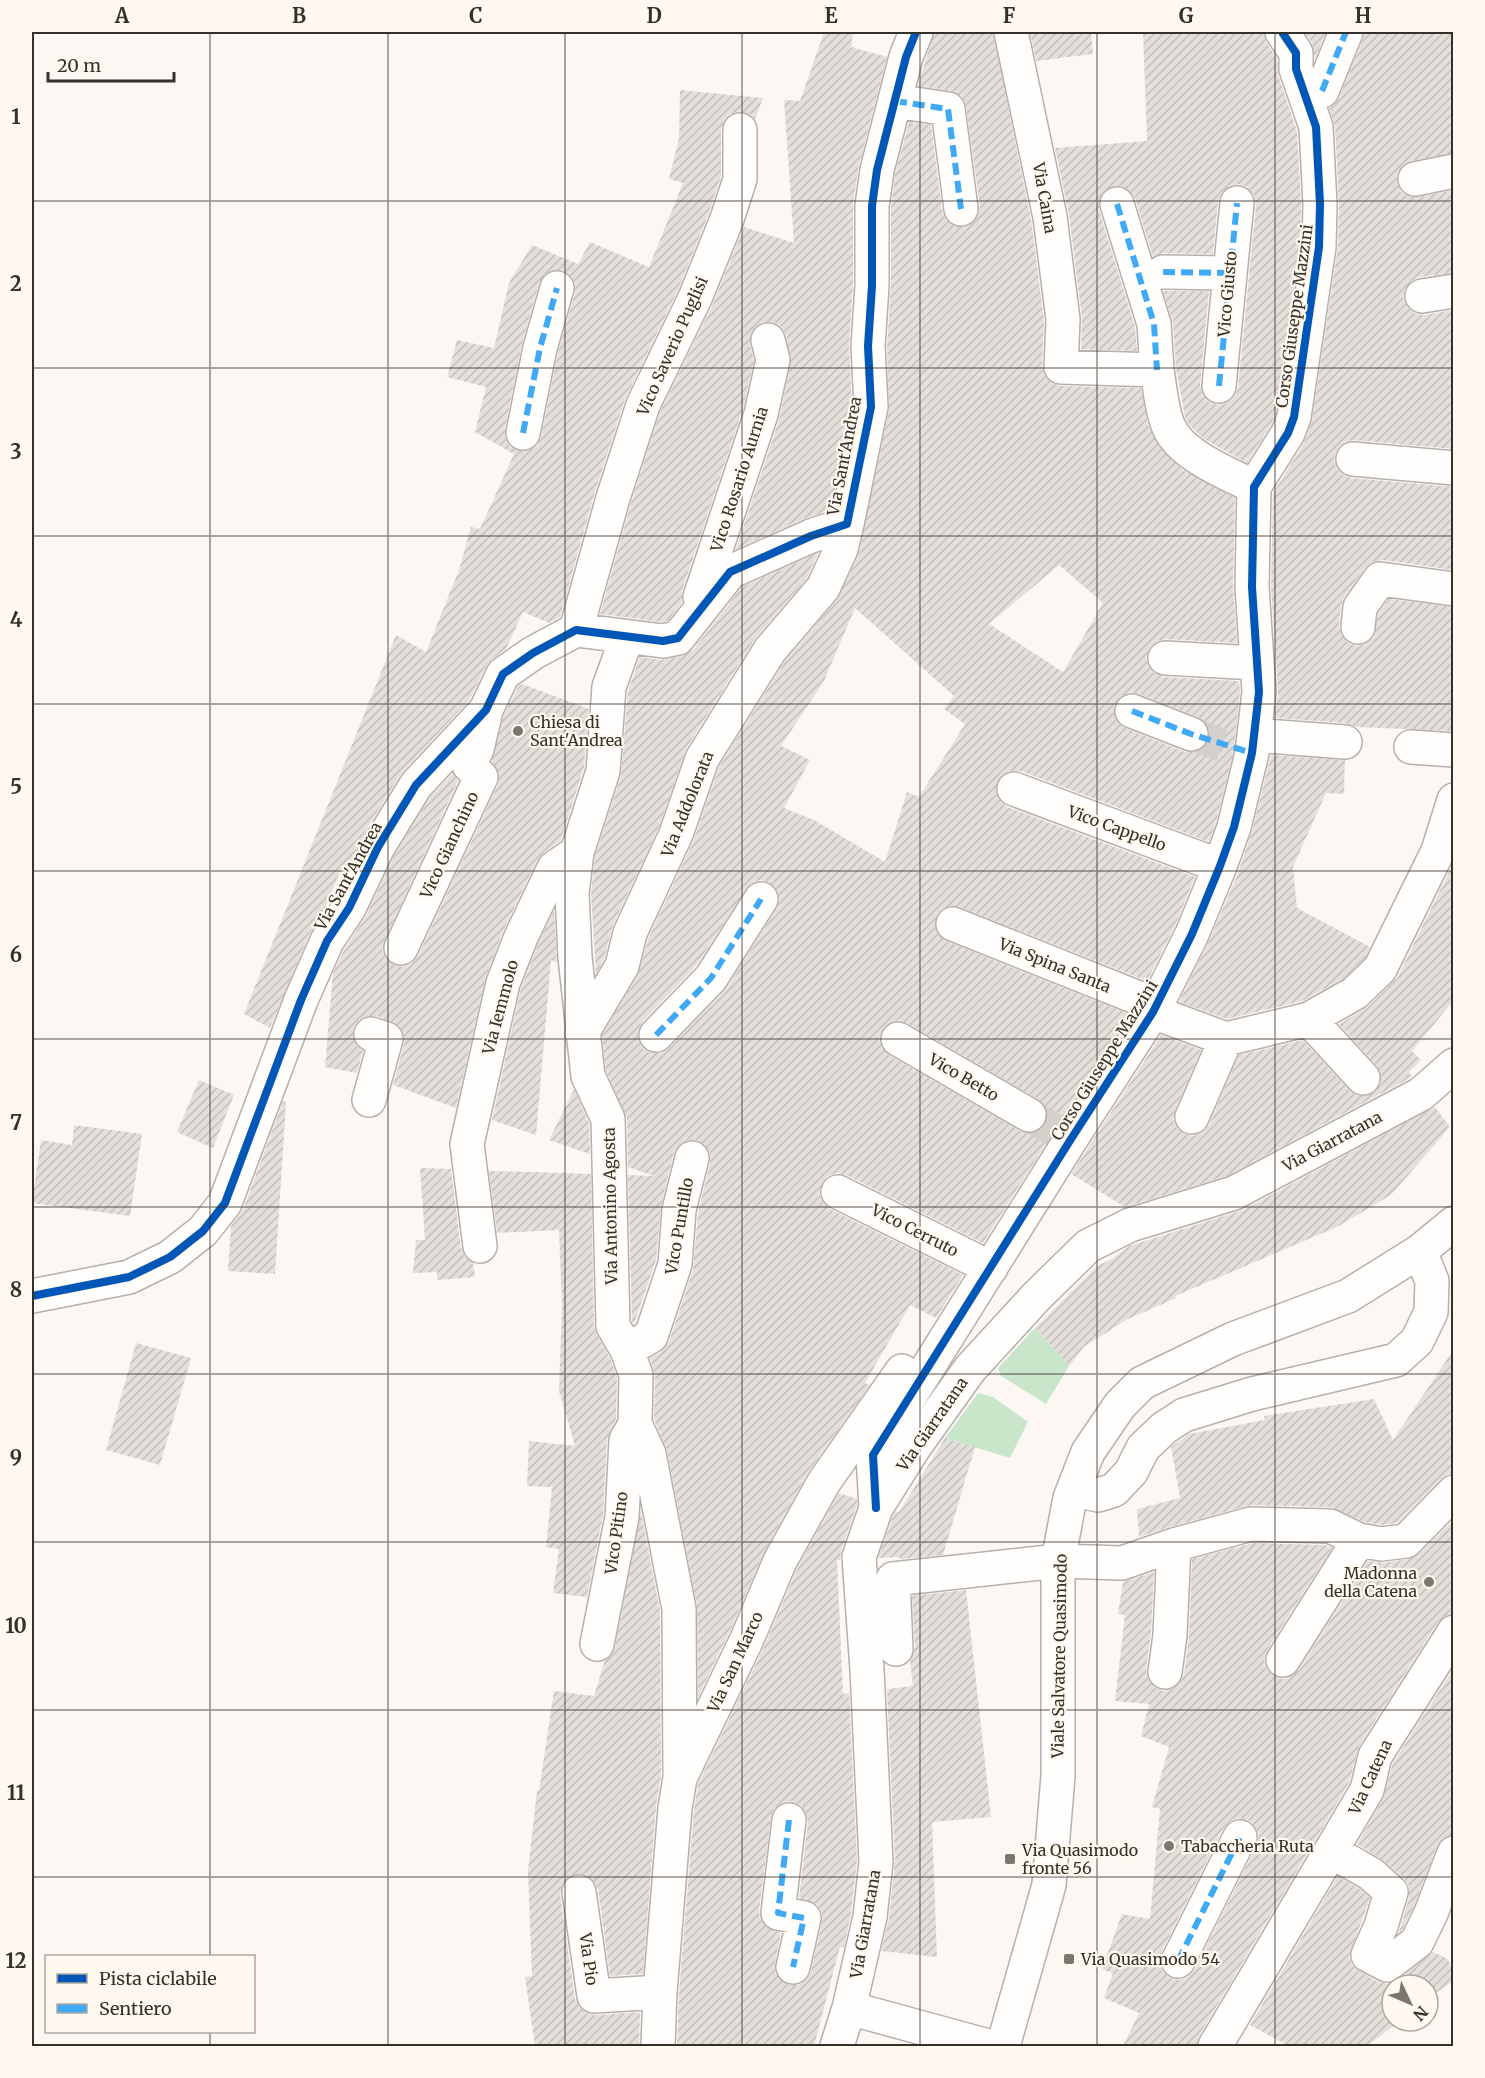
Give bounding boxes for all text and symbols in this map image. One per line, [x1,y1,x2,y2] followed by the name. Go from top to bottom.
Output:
[114,3,130,28] text: A
[292,3,306,28] text: B
[469,3,483,28] text: C
[646,3,662,28] text: D
[824,3,838,28] text: E
[1003,3,1016,28] text: F
[1179,3,1194,28] text: G
[1355,3,1371,28] text: H
[48,45,174,83] scale bar
[57,54,101,77] text: 20 m
[11,104,21,129] text: 1
[1029,160,1061,235] street label: Via Caina
[1271,223,1317,409] street label: Corso Giuseppe Mazzini
[1213,250,1241,339] street label: Vico Giusto
[10,271,22,296] text: 2
[632,273,712,420] street label: Vico Saverio Puglisi
[822,394,865,518] street label: Via Sant'Andrea
[706,403,772,555] street label: Vico Rosario Aurnia
[10,439,22,464] text: 3
[10,607,23,632] text: 4
[530,712,623,750] place label: Chiesa di Sant'Andrea
[511,724,525,738] marker: Chiesa di Sant'Andrea
[656,748,718,861] street label: Via Addolorata
[10,774,22,799] text: 5
[415,788,483,903] street label: Vico Gianchino
[1064,801,1169,855] street label: Vico Cappello
[309,818,386,935] street label: Via Sant'Andrea
[995,933,1114,997] street label: Via Spina Santa
[10,942,22,967] text: 6
[478,957,522,1057] street label: Via Iemmolo
[1046,976,1162,1144] street label: Corso Giuseppe Mazzini
[924,1048,1003,1105] street label: Vico Betto
[1278,1106,1386,1176] street label: Via Giarratana
[10,1110,22,1135] text: 7
[599,1127,621,1286] street label: Via Antonino Agosta
[660,1176,697,1277] street label: Vico Puntillo
[867,1199,962,1260] street label: Vico Cerruto
[10,1277,22,1302] text: 8
[892,1373,972,1476] street label: Via Giarratana
[10,1445,22,1470] text: 9
[600,1490,632,1577] street label: Vico Pitino
[1047,1554,1071,1759] street label: Viale Salvatore Quasimodo
[1324,1563,1417,1601] place label: Madonna della Catena
[1422,1575,1436,1589] marker: Madonna della Catena
[702,1608,767,1717] street label: Via San Marco
[5,1613,27,1638] text: 10
[1343,1736,1396,1819] street label: Via Catena
[7,1780,25,1805] text: 11
[1181,1836,1314,1856] place label: Tabaccheria Ruta
[1162,1839,1176,1853] marker: Tabaccheria Ruta
[1021,1840,1138,1878] place label: Via Quasimodo fronte 56
[1003,1852,1017,1866] marker: Via Quasimodo fronte 56
[845,1868,884,1981] street label: Via Giarratana
[575,1930,603,1987] street label: Via Pio
[6,1948,27,1973] text: 12
[1080,1949,1220,1969] place label: Via Quasimodo 54
[1062,1952,1076,1966] marker: Via Quasimodo 54
[45,1955,255,2033] legend
[99,1967,217,1990] text: Pista ciclabile
[1380,1973,1440,2033] north arrow
[99,1997,171,2020] text: Sentiero
[1409,2002,1432,2025] text: N

